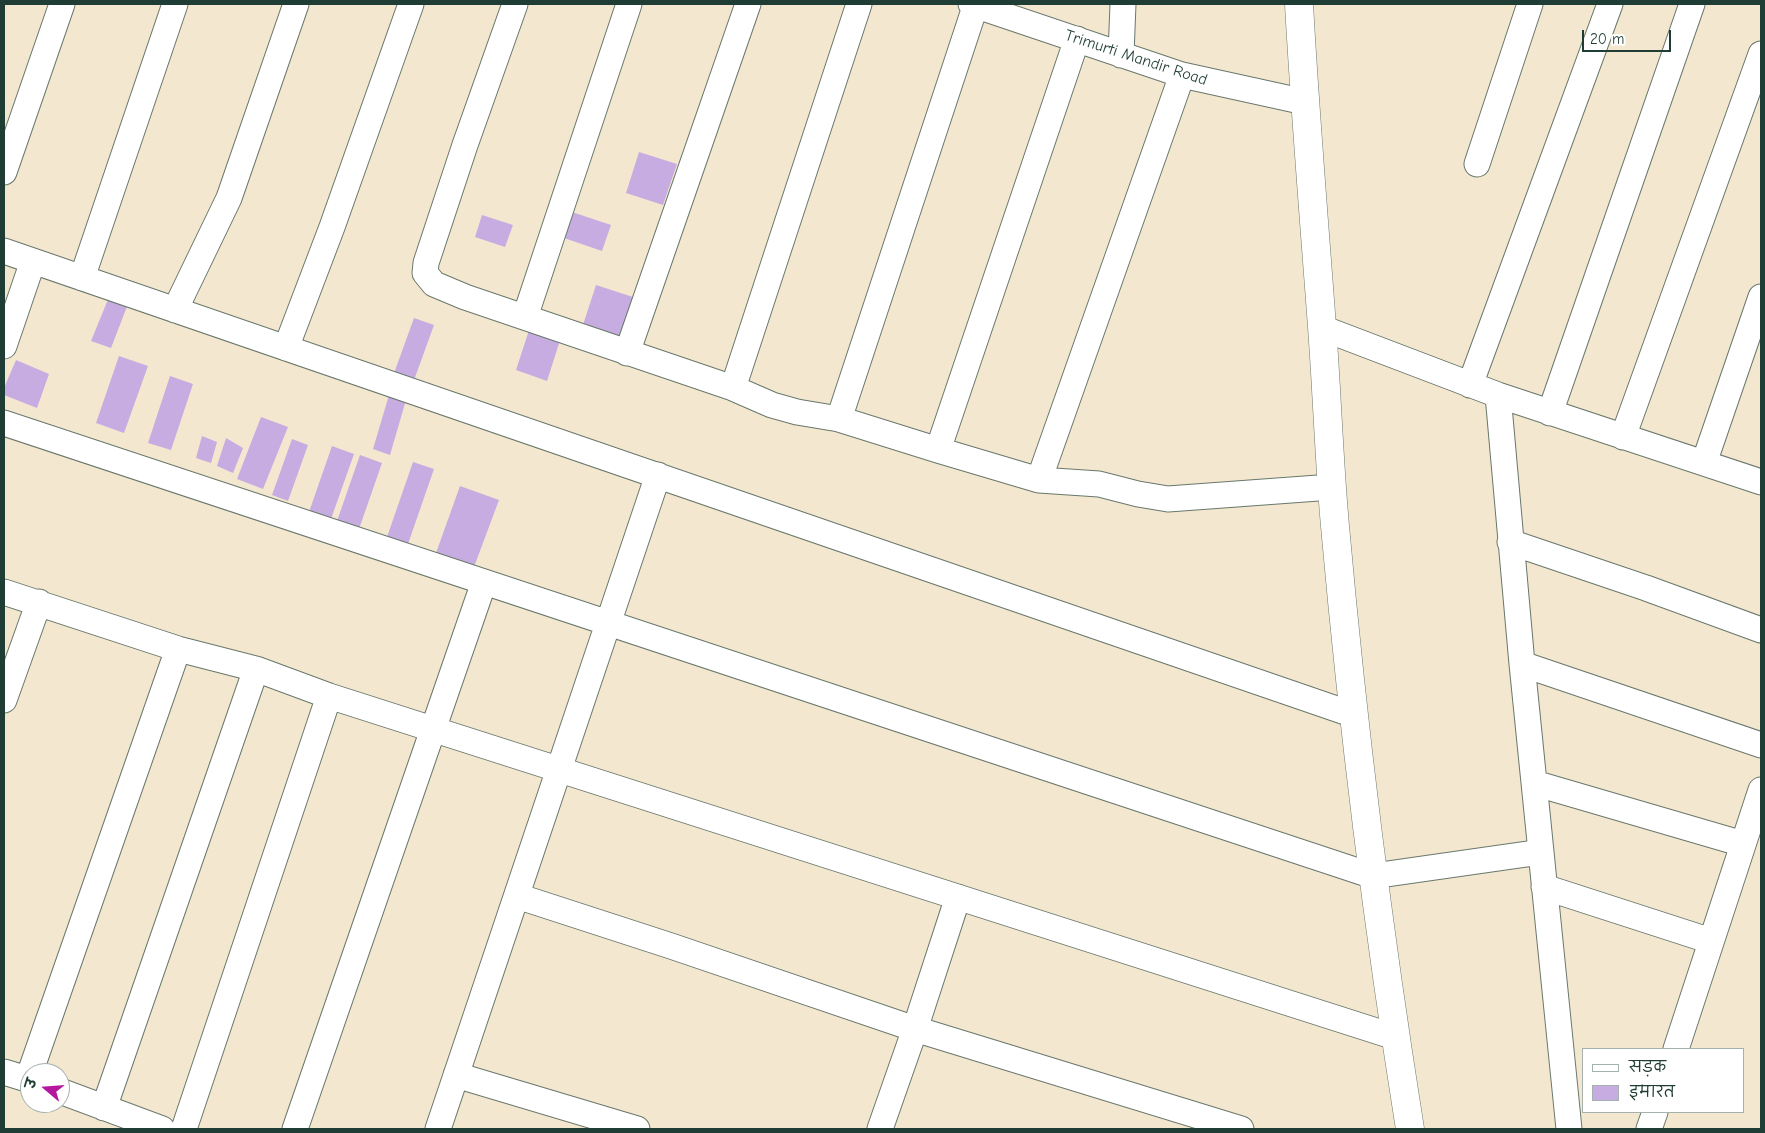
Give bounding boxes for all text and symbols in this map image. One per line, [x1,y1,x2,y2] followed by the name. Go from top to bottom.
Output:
[1585,20,1674,52] scale bar
[1062,26,1210,90] street label: Trimurti Mandir Road
[1590,30,1624,48] text: 20 m
[1582,1048,1745,1113] legend
[1629,1058,1666,1076] text: सड़क
[20,1063,70,1113] north arrow
[22,1076,41,1091] text: उ
[1629,1083,1675,1101] text: इमारत

